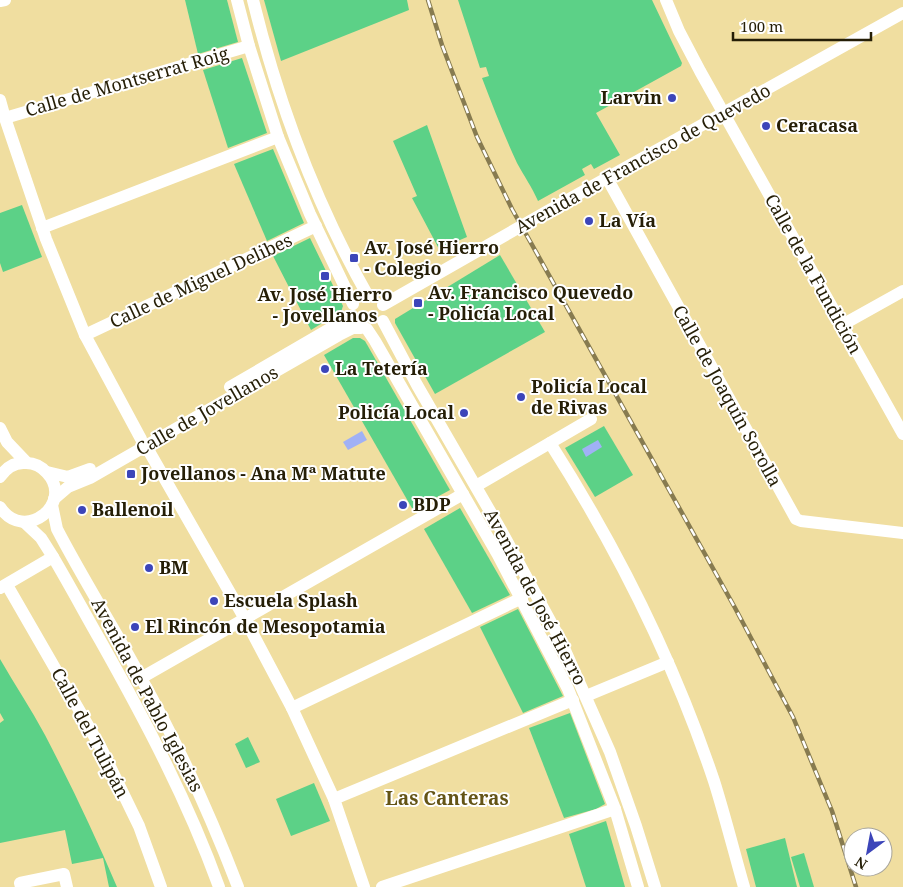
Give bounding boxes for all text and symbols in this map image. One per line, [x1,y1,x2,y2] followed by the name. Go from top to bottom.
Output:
[733,10,870,42] scale bar
[740,16,783,36] text: 100 m
[22,40,231,122] street label: Calle de Montserrat Roig
[510,78,775,239] street label: Avenida de Francisco de Quevedo
[601,85,662,109] place label: Larvin
[666,92,678,104] marker: Larvin
[776,113,858,137] place label: Ceracasa
[760,120,772,132] marker: Ceracasa
[760,189,868,358] street label: Calle de la Fundición
[599,208,656,232] place label: La Vía
[583,215,595,227] marker: La Vía
[106,227,296,333] street label: Calle de Miguel Delibes
[364,235,499,280] place label: Av. José Hierro - Colegio
[348,252,360,264] marker: Av. José Hierro - Colegio
[319,270,331,282] marker: Av. José Hierro - Jovellanos
[428,280,633,325] place label: Av. Francisco Quevedo - Policía Local
[257,282,393,327] place label: Av. José Hierro - Jovellanos
[412,297,424,309] marker: Av. Francisco Quevedo - Policía Local
[668,301,788,490] street label: Calle de Joaquín Sorolla
[335,356,428,380] place label: La Tetería
[131,360,282,461] street label: Calle de Jovellanos
[319,363,331,375] marker: La Tetería
[531,374,648,419] place label: Policía Local de Rivas
[515,391,527,403] marker: Policía Local de Rivas
[338,400,455,424] place label: Policía Local
[458,407,470,419] marker: Policía Local
[140,461,386,485] place label: Jovellanos - Ana Mª Matute
[125,468,137,480] marker: Jovellanos - Ana Mª Matute
[413,492,451,516] place label: BDP
[92,497,174,521] place label: Ballenoil
[397,499,409,511] marker: BDP
[76,504,88,516] marker: Ballenoil
[479,504,593,689] street label: Avenida de José Hierro
[159,555,188,579] place label: BM
[143,562,155,574] marker: BM
[224,588,358,612] place label: Escuela Splash
[86,593,209,796] street label: Avenida de Pablo Iglesias
[208,595,220,607] marker: Escuela Splash
[145,614,386,638] place label: El Rincón de Mesopotamia
[129,621,141,633] marker: El Rincón de Mesopotamia
[46,663,136,802] street label: Calle del Tulipán
[385,785,509,811] district label: Las Canteras
[843,827,893,877] north arrow
[851,852,871,874] text: N

